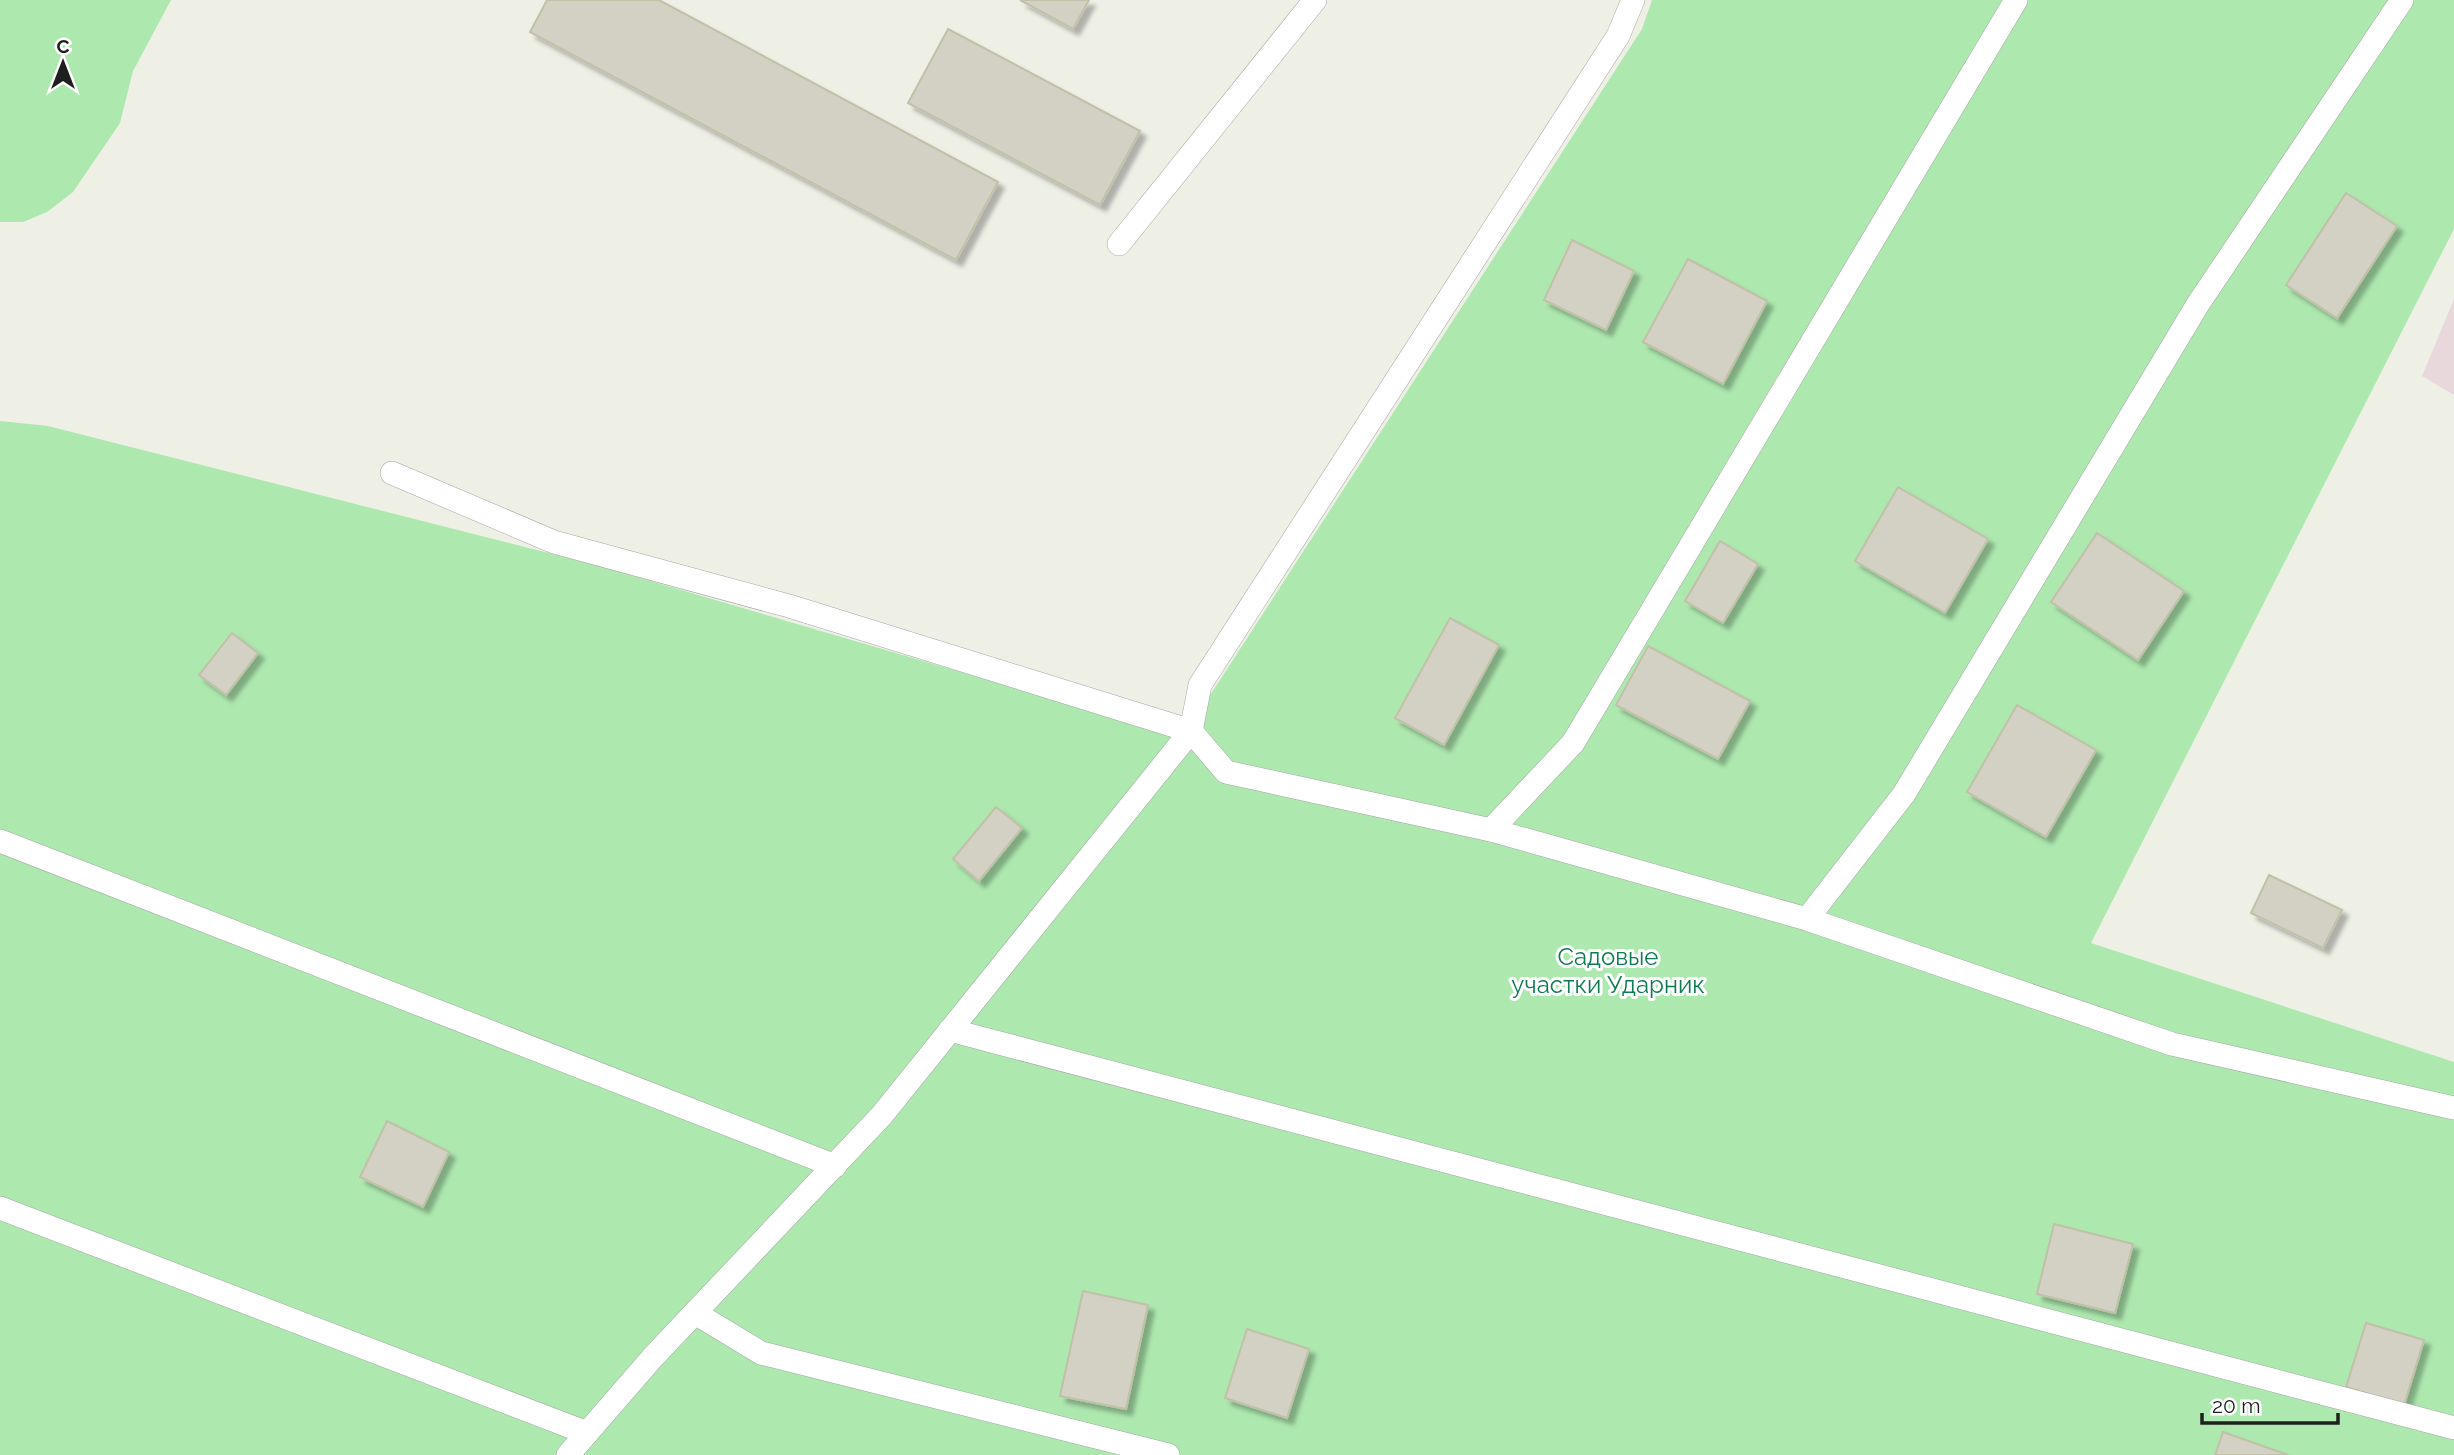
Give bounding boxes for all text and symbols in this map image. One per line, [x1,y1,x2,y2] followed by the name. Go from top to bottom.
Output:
[28,28,98,98] north arrow
[56,35,70,57] text: С
[1511,942,1705,999] park label: Садовые участки Ударник
[2202,1382,2338,1426] scale bar
[2212,1393,2260,1418] text: 20 m

